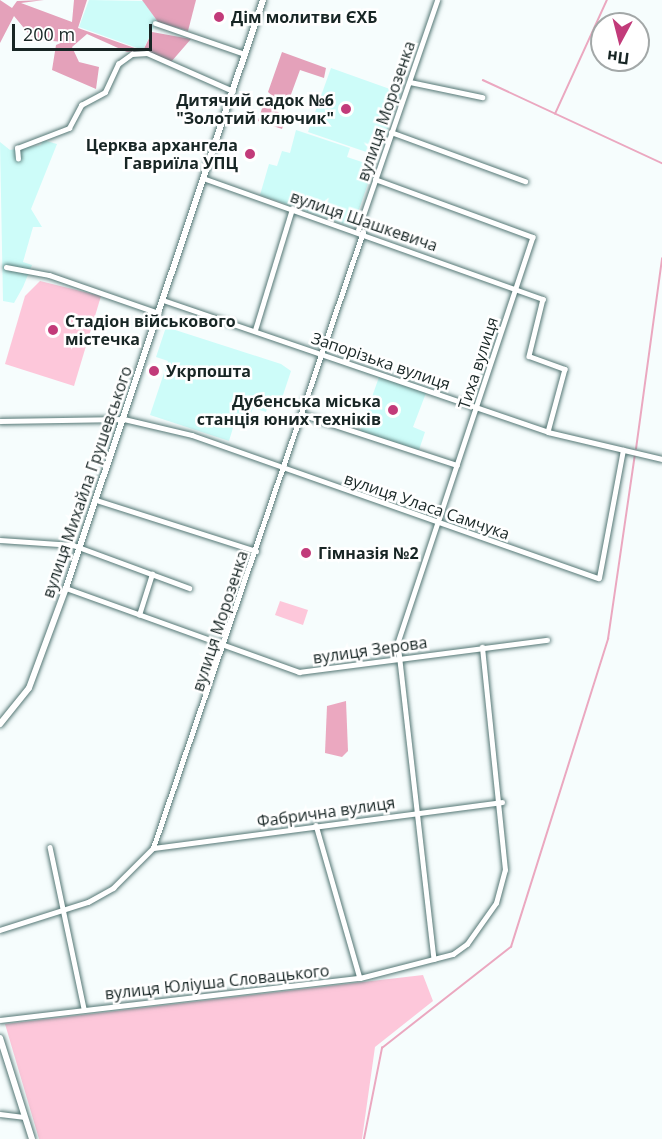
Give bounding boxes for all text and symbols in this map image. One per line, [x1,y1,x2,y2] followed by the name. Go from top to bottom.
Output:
[231,7,377,27] place label: Дім молитви ЄХБ
[212,10,226,24] marker: Дім молитви ЄХБ
[15,12,154,50] scale bar
[590,12,650,72] north arrow
[23,22,75,46] text: 200 m
[353,38,419,184] street label: вулиця Морозенка
[606,46,631,70] text: Пн
[176,90,334,128] place label: Дитячий садок №6 "Золотий ключик"
[339,102,353,116] marker: Дитячий садок №6 "Золотий ключик"
[86,135,238,173] place label: Церква архангела Гавриїла УПЦ
[243,147,257,161] marker: Церква архангела Гавриїла УПЦ
[288,187,440,255] street label: вулиця Шашкевича
[65,311,236,349] place label: Стадіон військового містечка
[454,314,502,412] street label: Тиха вулиця
[46,323,60,337] marker: Стадіон військового містечка
[309,328,453,394] street label: Запорізька вулиця
[166,361,251,381] place label: Укрпошта
[38,364,136,600] street label: вулиця Михайла Грушевського
[147,364,161,378] marker: Укрпошта
[197,391,381,429] place label: Дубенська міська станція юних техніків
[386,403,400,417] marker: Дубенська міська станція юних техніків
[342,469,512,543] street label: вулиця Уласа Самчука
[318,543,419,563] place label: Гімназія №2
[299,546,313,560] marker: Гімназія №2
[188,548,252,694] street label: вулиця Морозенка
[312,632,428,668] street label: вулиця Зерова
[256,793,396,831] street label: Фабрична вулиця
[104,961,330,1003] street label: вулиця Юліуша Словацького

